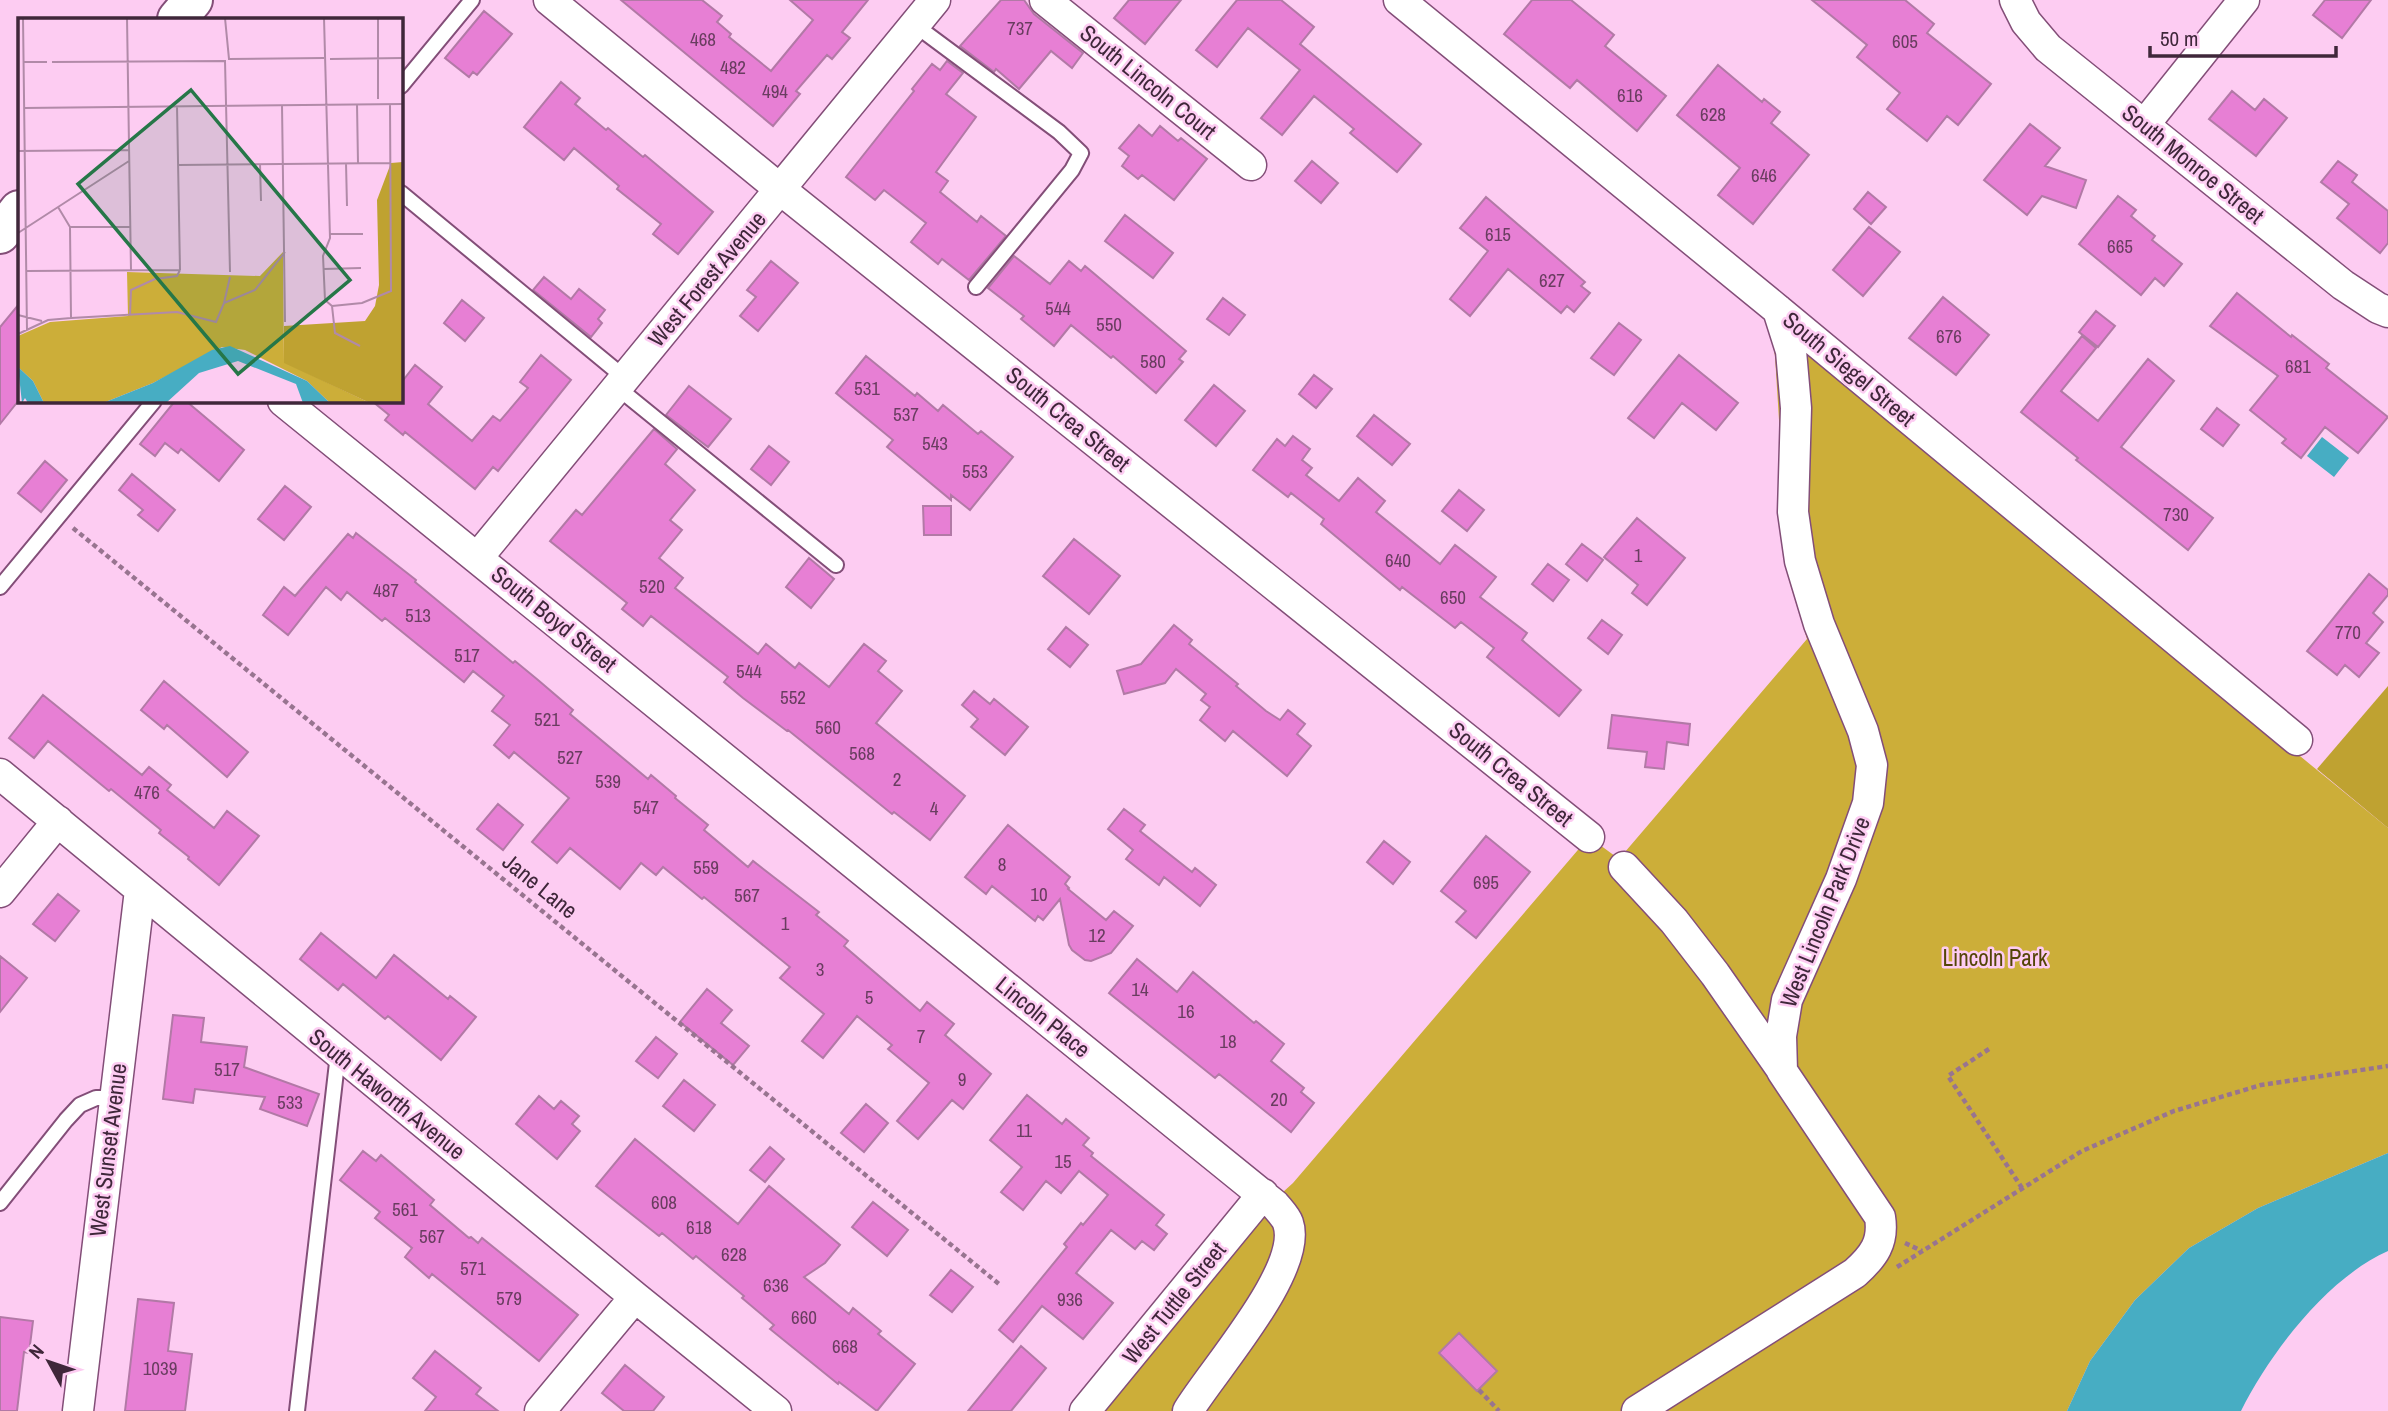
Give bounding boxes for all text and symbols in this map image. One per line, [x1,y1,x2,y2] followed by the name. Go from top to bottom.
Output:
[2150,14,2336,58] scale bar
[1007,15,1033,41] house number: 737
[1074,17,1223,146] street label: South Lincoln Court
[18,18,402,402] inset map
[2160,24,2198,53] text: 50 m
[690,26,716,52] house number: 468
[1892,28,1918,54] house number: 605
[720,54,746,80] house number: 482
[762,78,788,104] house number: 494
[1617,82,1643,108] house number: 616
[2116,97,2271,230] street label: South Monroe Street
[1700,101,1726,127] house number: 628
[1751,162,1777,188] house number: 646
[641,204,773,353] street label: West Forest Avenue
[1485,221,1511,247] house number: 615
[2107,233,2133,259] house number: 665
[1539,267,1565,293] house number: 627
[1045,295,1071,321] house number: 544
[1777,304,1922,433] street label: South Siegel Street
[1096,311,1122,337] house number: 550
[1936,323,1962,349] house number: 676
[1140,348,1166,374] house number: 580
[2285,353,2311,379] house number: 681
[1000,359,1137,478] street label: South Crea Street
[854,375,880,401] house number: 531
[893,401,919,427] house number: 537
[922,430,948,456] house number: 543
[962,458,988,484] house number: 553
[2163,501,2189,527] house number: 730
[1634,542,1643,568] house number: 1
[1385,547,1411,573] house number: 640
[485,558,624,679] street label: South Boyd Street
[639,573,665,599] house number: 520
[373,577,399,603] house number: 487
[1440,584,1466,610] house number: 650
[405,602,431,628] house number: 513
[2335,619,2361,645] house number: 770
[454,642,480,668] house number: 517
[736,658,762,684] house number: 544
[780,684,806,710] house number: 552
[534,706,560,732] house number: 521
[815,714,841,740] house number: 560
[1443,714,1580,833] street label: South Crea Street
[849,740,875,766] house number: 568
[557,744,583,770] house number: 527
[893,766,901,792] house number: 2
[595,768,621,794] house number: 539
[134,779,160,805] house number: 476
[633,794,659,820] house number: 547
[930,795,939,821] house number: 4
[1772,812,1877,1012] street label: West Lincoln Park Drive
[496,846,584,925] street label: Jane Lane
[998,851,1006,877] house number: 8
[693,854,719,880] house number: 559
[1473,869,1499,895] house number: 695
[1030,881,1048,907] house number: 10
[734,882,760,908] house number: 567
[781,910,790,936] house number: 1
[1088,922,1106,948] house number: 12
[1943,942,2048,973] park label: Lincoln Park
[816,956,824,982] house number: 3
[990,969,1097,1064] street label: Lincoln Place
[1131,976,1149,1002] house number: 14
[865,984,874,1010] house number: 5
[1177,998,1195,1024] house number: 16
[303,1021,472,1166] street label: South Haworth Avenue
[917,1023,926,1049] house number: 7
[1219,1028,1237,1054] house number: 18
[214,1056,240,1082] house number: 517
[81,1061,134,1238] street label: West Sunset Avenue
[958,1066,966,1092] house number: 9
[1270,1086,1288,1112] house number: 20
[277,1089,303,1115] house number: 533
[1016,1117,1032,1143] house number: 11
[1054,1148,1072,1174] house number: 15
[651,1189,677,1215] house number: 608
[392,1196,418,1222] house number: 561
[686,1214,712,1240] house number: 618
[419,1223,445,1249] house number: 567
[1115,1235,1232,1370] street label: West Tuttle Street
[721,1241,747,1267] house number: 628
[460,1255,486,1281] house number: 571
[763,1272,789,1298] house number: 636
[496,1285,522,1311] house number: 579
[1057,1286,1083,1312] house number: 936
[791,1304,817,1330] house number: 660
[14,1327,84,1397] north arrow
[832,1333,858,1359] house number: 668
[22,1338,50,1364] text: N
[143,1355,177,1381] house number: 1039

